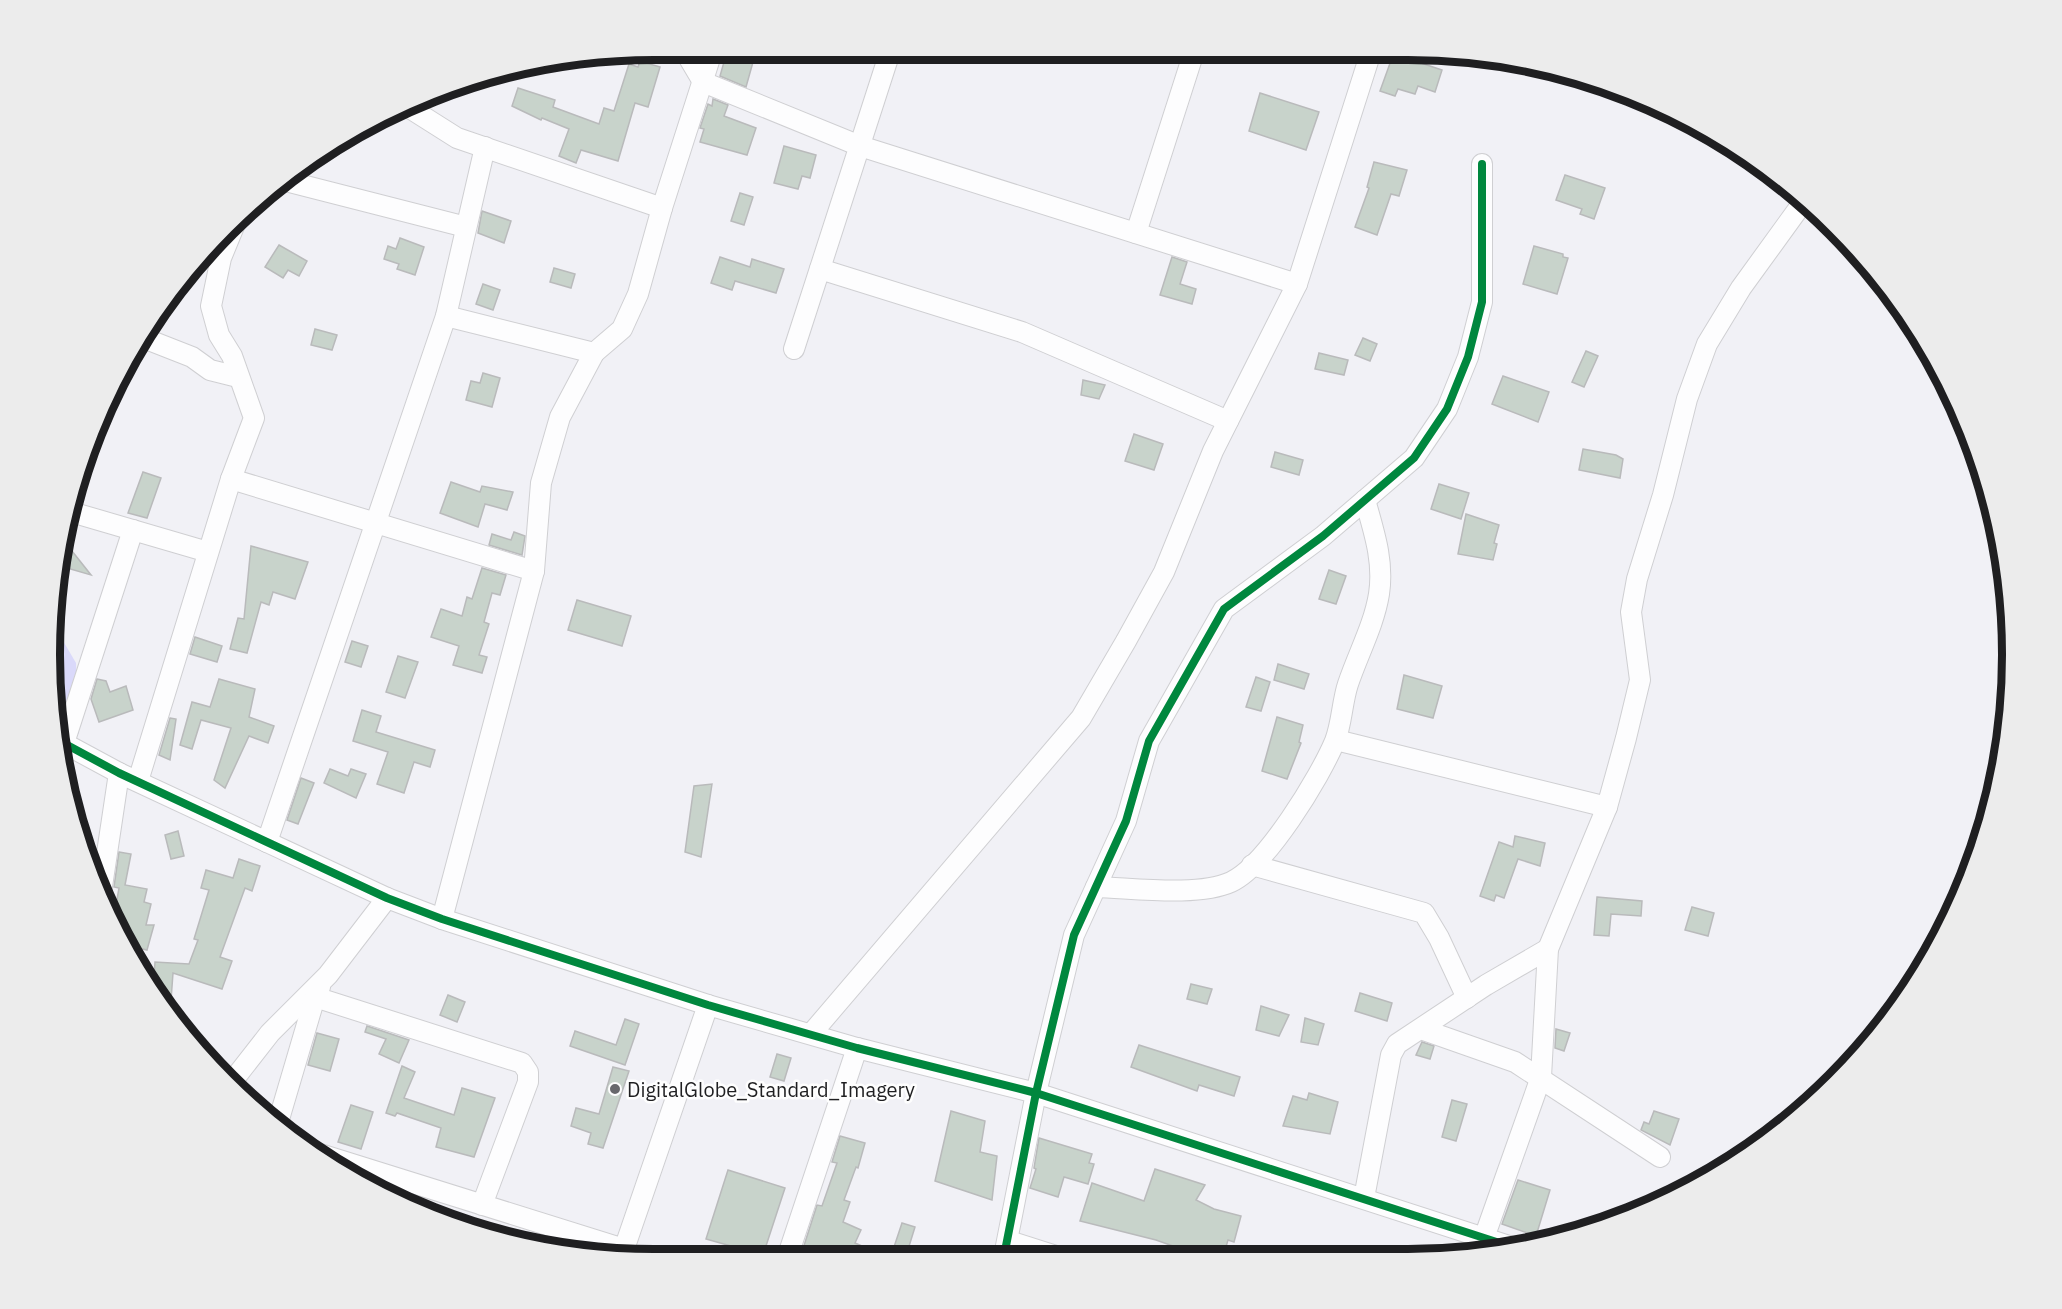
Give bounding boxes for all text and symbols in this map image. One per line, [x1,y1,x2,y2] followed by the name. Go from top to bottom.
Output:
[627,1076,915,1103] place label: DigitalGlobe_Standard_Imagery
[608,1082,622,1096] marker: DigitalGlobe_Standard_Imagery

